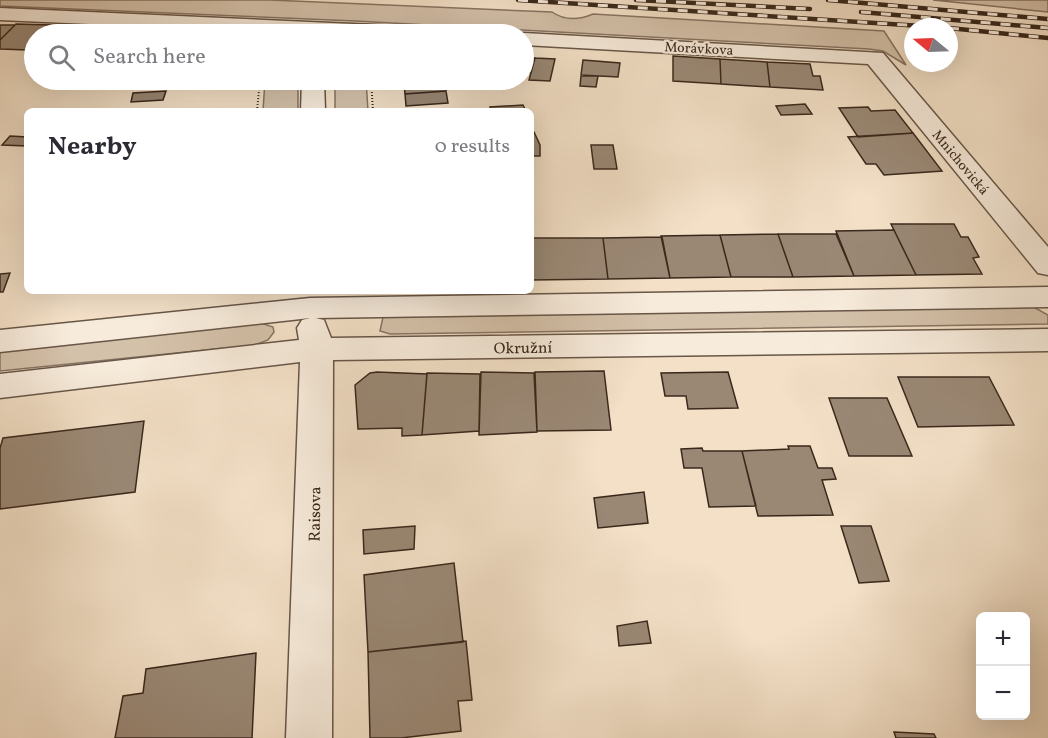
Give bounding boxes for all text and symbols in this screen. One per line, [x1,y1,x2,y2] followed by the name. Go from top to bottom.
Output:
[904,18,958,72] north arrow
[24,24,534,90] search box
[664,38,734,61] street label: Morávkova
[45,41,78,74] icon: search
[93,42,206,73] text: Search here
[927,126,993,199] street label: Mnichovická
[48,129,137,165] text: Nearby
[435,133,510,161] text: 0 results
[494,337,553,361] street label: Okružní
[305,486,327,542] street label: Raisova
[976,612,1030,720] map controls
[976,612,1030,666] button: +
[976,666,1030,720] button: −

